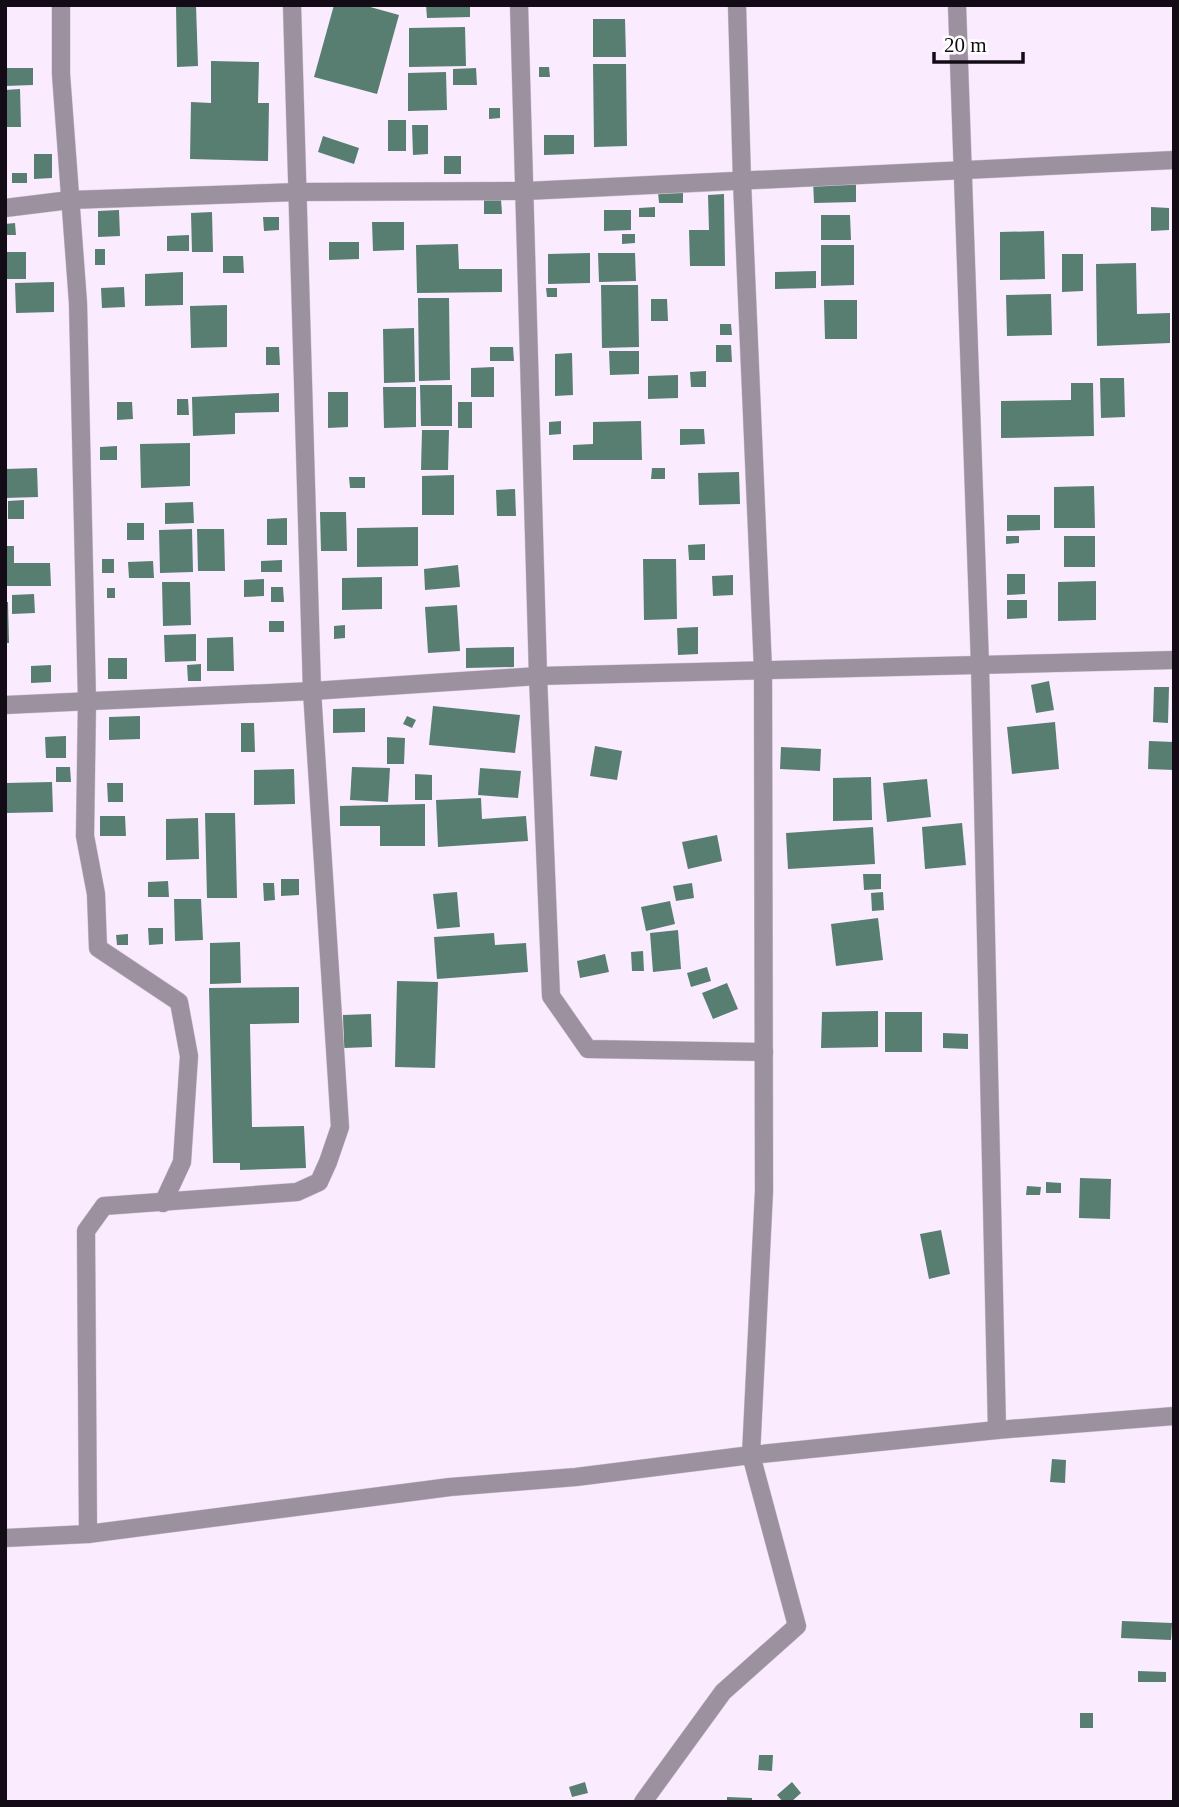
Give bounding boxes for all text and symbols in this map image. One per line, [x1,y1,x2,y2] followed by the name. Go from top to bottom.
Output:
[934,21,1023,65] scale bar
[944,33,987,57] text: 20 m

